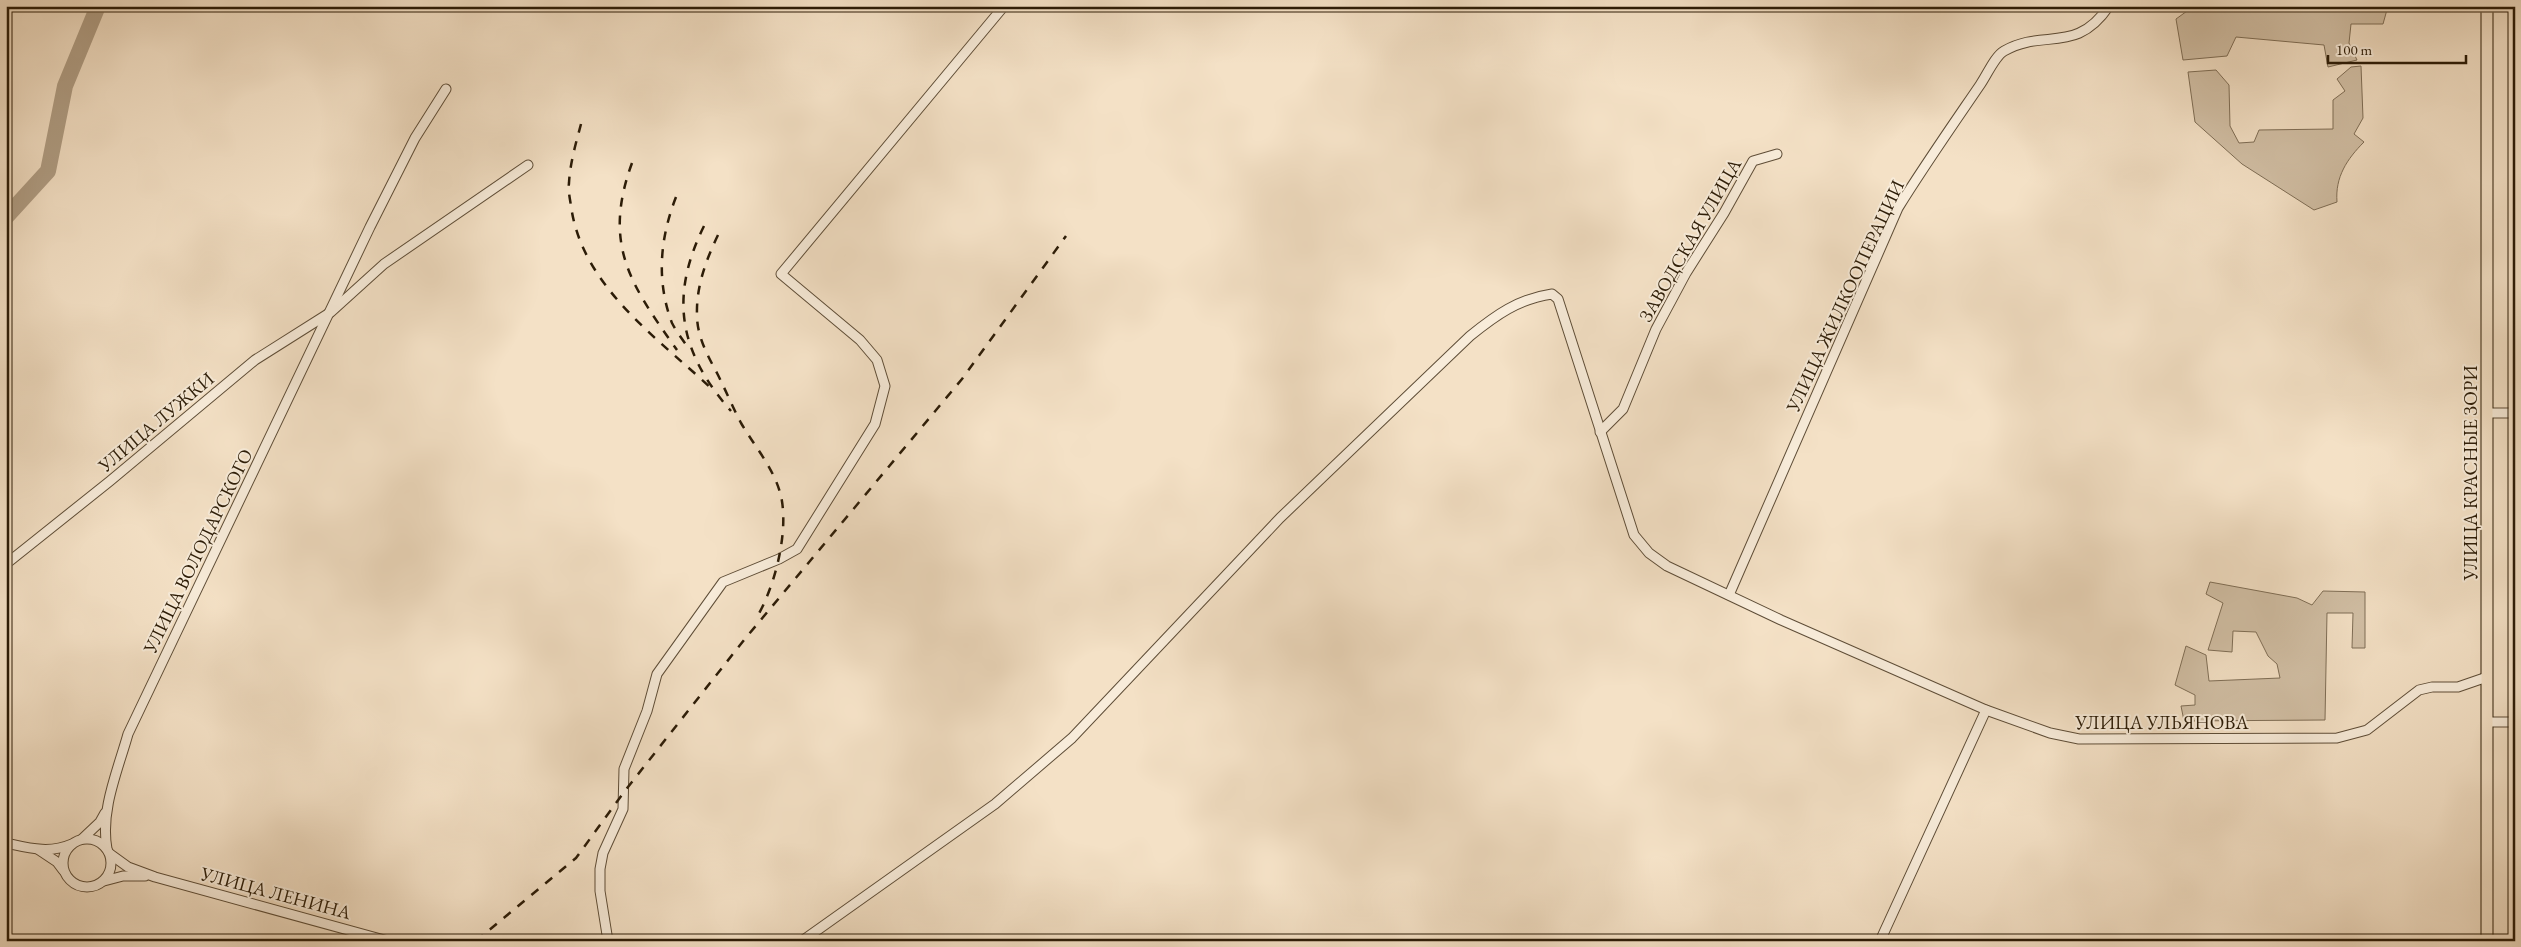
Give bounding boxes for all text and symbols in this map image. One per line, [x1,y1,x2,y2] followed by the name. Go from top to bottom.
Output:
[2328,32,2466,64] scale bar
[2336,40,2373,59] text: 100 m
[1633,153,1747,326] street label: ЗАВОДСКАЯ УЛИЦА
[1780,176,1910,417] street label: УЛИЦА ЖИЛКООПЕРАЦИИ
[2458,365,2483,582] street label: УЛИЦА КРАСНЫЕ ЗОРИ
[92,366,219,478] street label: УЛИЦА ЛУЖКИ
[137,445,258,658] street label: УЛИЦА ВОЛОДАРСКОГО
[2074,710,2249,735] street label: УЛИЦА УЛЬЯНОВА
[197,861,355,925] street label: УЛИЦА ЛЕНИНА

